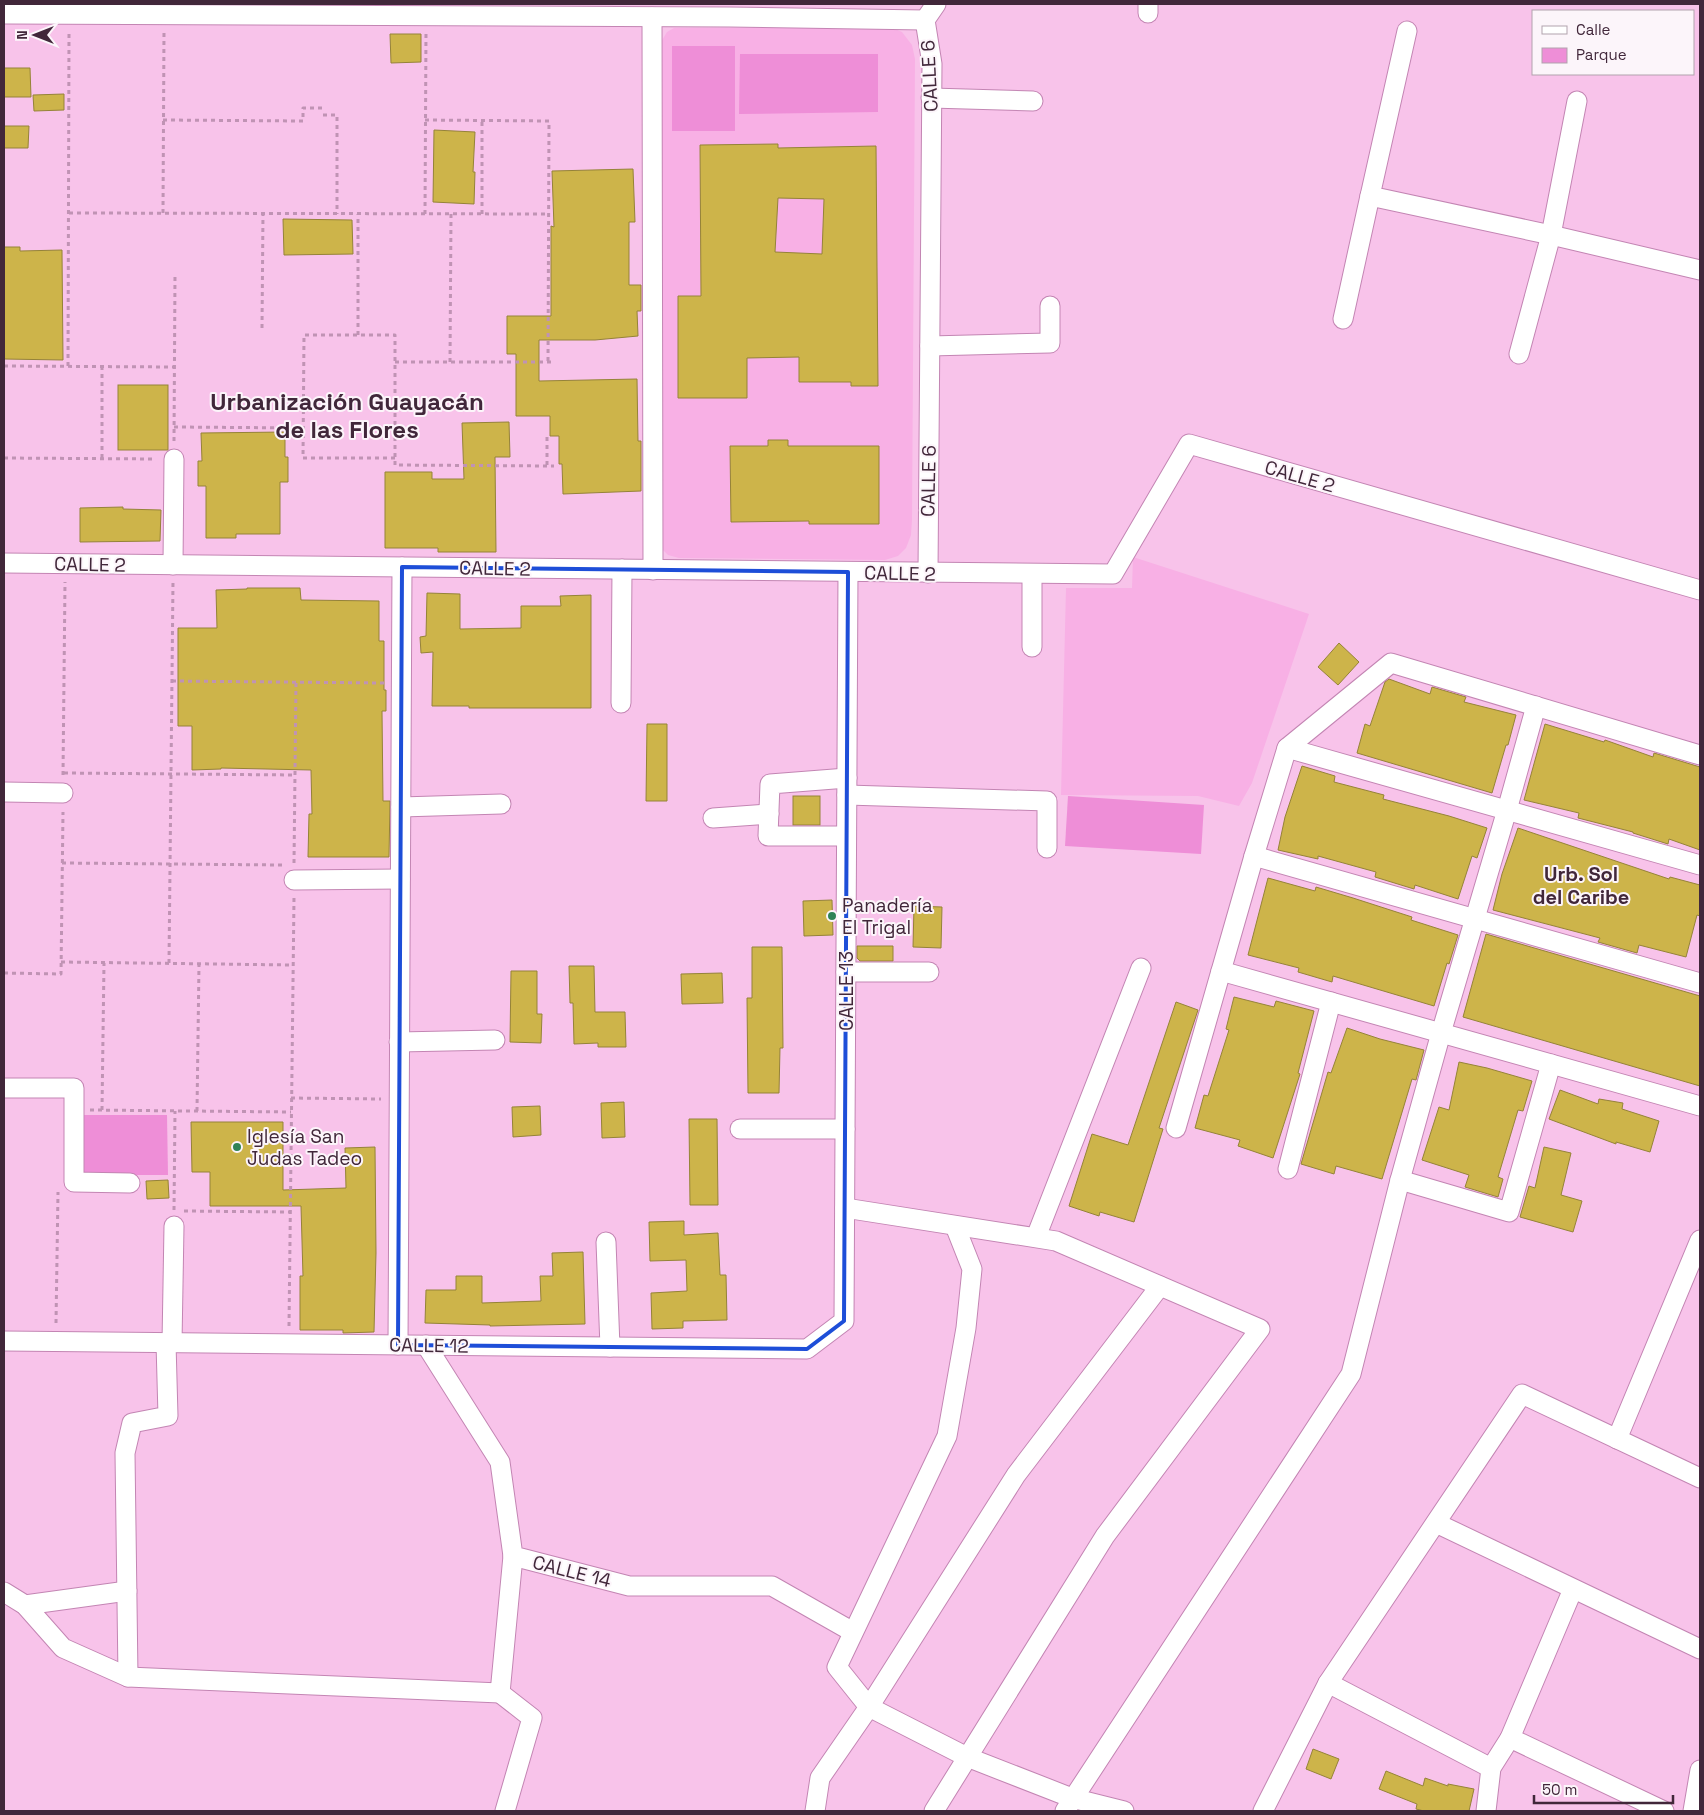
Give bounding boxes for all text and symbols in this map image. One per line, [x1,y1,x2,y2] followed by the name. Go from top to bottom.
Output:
[10,10,60,60] north arrow
[1532,10,1694,75] legend
[1576,20,1611,39] text: Calle
[13,30,31,40] text: N
[915,39,944,113] street label: CALLE 6
[1576,45,1627,64] text: Parque
[210,386,484,445] district label: Urbanización Guayacán de las Flores
[915,445,942,517] street label: CALLE 6
[1262,455,1338,498] street label: CALLE 2
[54,551,126,578] street label: CALLE 2
[459,555,531,582] street label: CALLE 2
[864,560,936,587] street label: CALLE 2
[1533,861,1629,910] district label: Urb. Sol del Caribe
[842,893,933,940] place label: Panadería El Trigal
[826,910,838,922] marker: Panadería El Trigal
[834,951,859,1031] street label: CALLE 13
[247,1124,362,1171] place label: Iglesía San Judas Tadeo
[231,1141,243,1153] marker: Iglesía San Judas Tadeo
[389,1332,469,1359] street label: CALLE 12
[530,1550,614,1593] street label: CALLE 14
[1534,1772,1673,1804] scale bar
[1542,1780,1577,1799] text: 50 m

